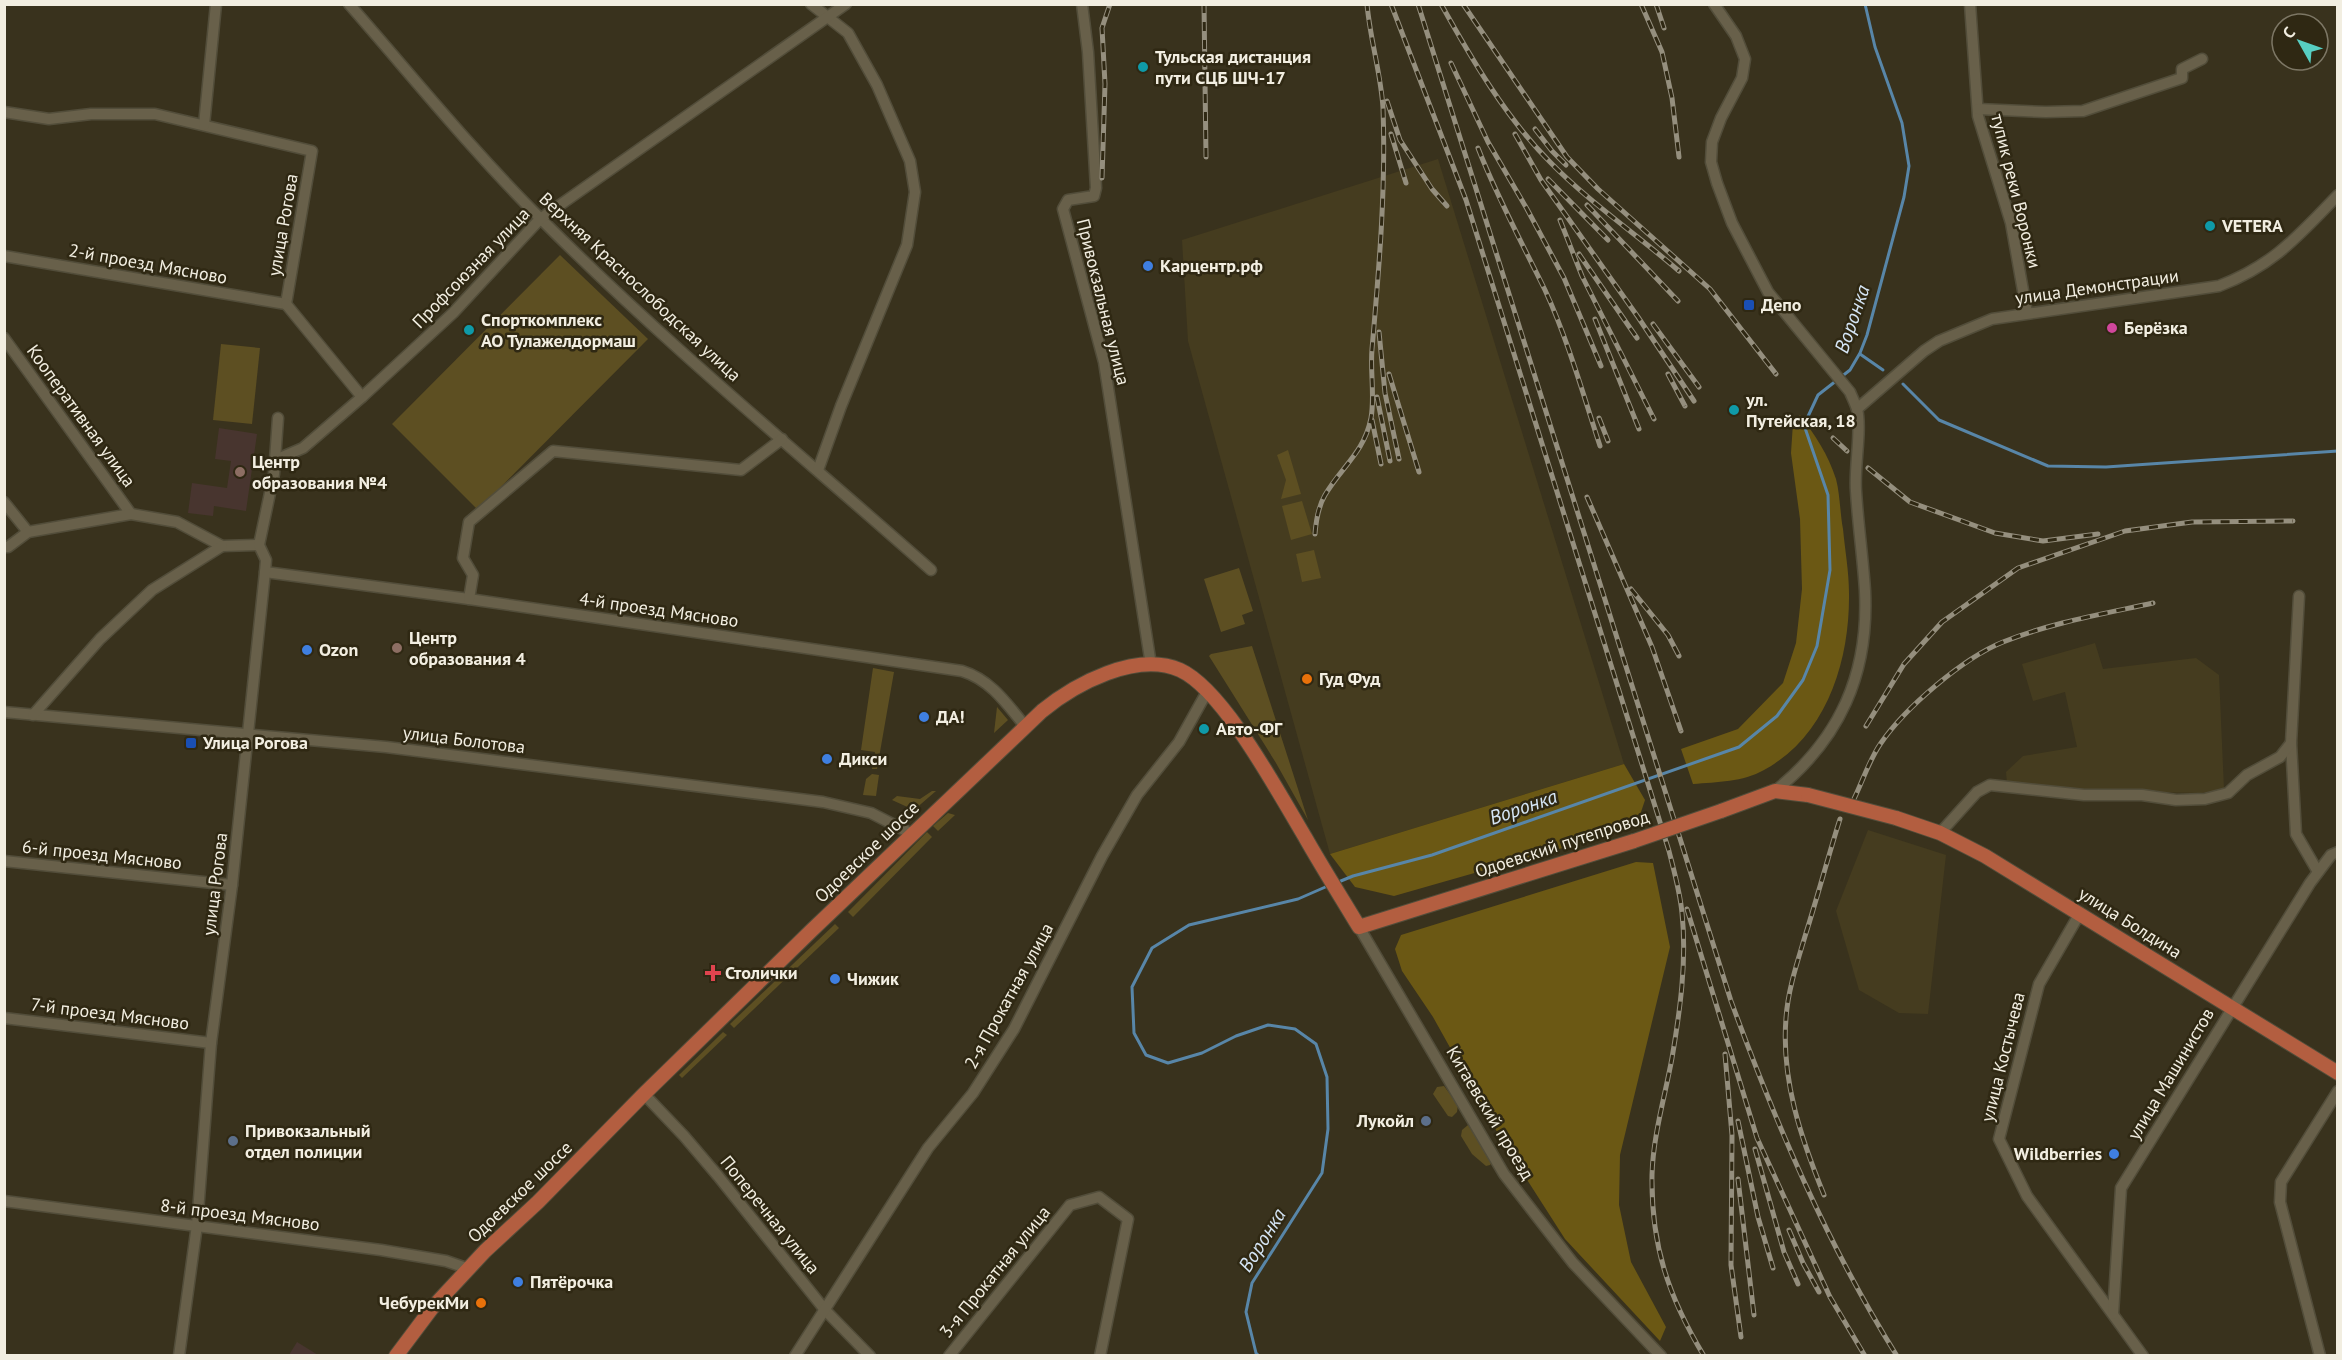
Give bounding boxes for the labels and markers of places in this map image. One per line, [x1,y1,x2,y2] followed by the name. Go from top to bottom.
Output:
[1155,45,1311,89] place label: Тульская дистанция пути СЦБ ШЧ-17
[1136,60,1150,74] marker: Тульская дистанция пути СЦБ ШЧ-17
[2221,214,2283,237] place label: VETERA
[2203,219,2217,233] marker: VETERA
[1160,254,1263,277] place label: Карцентр.рф
[1141,259,1155,273] marker: Карцентр.рф
[1761,293,1802,316] place label: Депо
[1742,298,1756,312] marker: Депо
[481,308,636,352] place label: Спорткомплекс АО Тулажелдормаш
[2124,316,2188,339] place label: Берёзка
[2105,321,2119,335] marker: Берёзка
[462,323,476,337] marker: Спорткомплекс АО Тулажелдормаш
[1745,388,1856,432] place label: ул. Путейская, 18
[1727,403,1741,417] marker: ул. Путейская, 18
[252,450,387,494] place label: Центр образования №4
[233,465,247,479] marker: Центр образования №4
[409,626,526,670] place label: Центр образования 4
[319,638,358,661] place label: Ozon
[390,641,404,655] marker: Центр образования 4
[300,643,314,657] marker: Ozon
[1319,667,1380,690] place label: Гуд Фуд
[1300,672,1314,686] marker: Гуд Фуд
[936,705,965,728] place label: ДА!
[917,710,931,724] marker: ДА!
[1216,717,1283,740] place label: Авто-ФГ
[1197,722,1211,736] marker: Авто-ФГ
[202,731,308,754] place label: Улица Рогова
[184,736,198,750] marker: Улица Рогова
[839,747,887,770] place label: Дикси
[820,752,834,766] marker: Дикси
[725,961,798,984] place label: Столички
[706,966,720,980] marker: Столички
[847,967,899,990] place label: Чижик
[828,972,842,986] marker: Чижик
[1356,1109,1414,1132] place label: Лукойл
[1419,1114,1433,1128] marker: Лукойл
[245,1119,371,1163] place label: Привокзальный отдел полиции
[226,1134,240,1148] marker: Привокзальный отдел полиции
[2014,1142,2102,1165] place label: Wildberries
[2107,1147,2121,1161] marker: Wildberries
[530,1270,613,1293] place label: Пятёрочка
[511,1275,525,1289] marker: Пятёрочка
[379,1291,469,1314] place label: ЧебурекМи
[474,1296,488,1310] marker: ЧебурекМи

